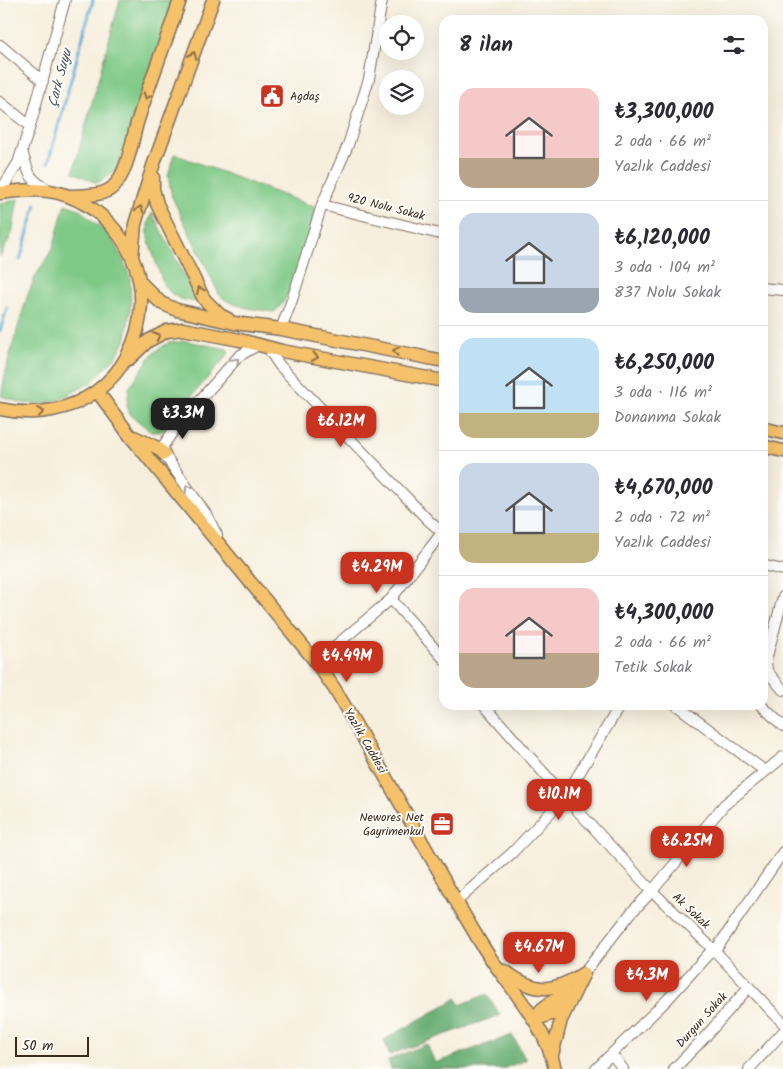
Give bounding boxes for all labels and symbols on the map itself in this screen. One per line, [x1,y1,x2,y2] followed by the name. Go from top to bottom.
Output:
[42,44,79,109] water label: Çark Suyu
[187,52,197,60] one-way arrow
[259,83,285,109] public building icon: Agdaş
[290,87,320,106] place label: Agdaş
[143,91,153,99] one-way arrow
[345,188,427,226] street label: 920 Nolu Sokak
[134,205,144,213] one-way arrow
[196,286,206,295] one-way arrow
[151,332,160,342] one-way arrow
[392,347,400,357] one-way arrow
[310,352,319,362] one-way arrow
[230,358,239,367] one-way arrow
[148,398,218,440] pin: ₺3.3M
[300,406,382,448] pin: ₺6.12M
[37,407,45,418] one-way arrow
[185,484,194,494] one-way arrow
[336,552,418,594] pin: ₺4.29M
[306,640,388,683] pin: ₺4.49M
[339,705,392,778] street label: Yazlık Caddesi
[518,778,600,821] pin: ₺10.1M
[359,808,424,841] place label: Newores Net Gayrimenkul
[429,811,455,837] office icon: Newores Net Gayrimenkul
[646,826,728,868] pin: ₺6.25M
[668,888,715,934] street label: Ak Sokak
[498,932,580,974] pin: ₺4.67M
[612,960,682,1002] pin: ₺4.3M
[672,988,732,1052] street label: Durgun Sokak
[15,1034,89,1057] scale bar

